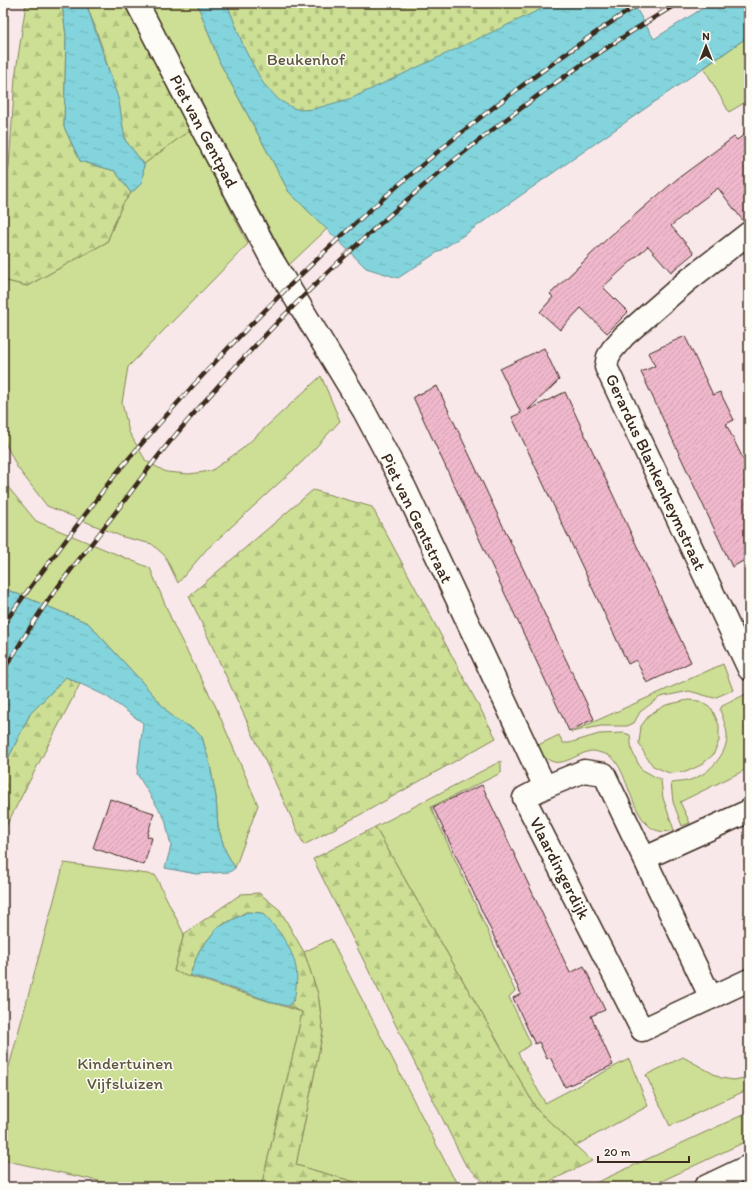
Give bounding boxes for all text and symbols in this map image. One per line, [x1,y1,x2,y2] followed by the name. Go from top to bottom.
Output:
[686,26,726,66] north arrow
[702,30,710,43] text: N
[267,49,346,69] park label: Beukenhof
[166,71,242,191] street label: Piet van Gentpad
[602,371,710,573] street label: Gerardus Blankenheymstraat
[377,450,457,586] street label: Piet van Gentstraat
[526,814,594,923] street label: Vlaardingerdijk
[77,1053,173,1093] park label: Kindertuinen Vijfsluizen
[598,1138,689,1164] scale bar
[604,1145,631,1159] text: 20 m

